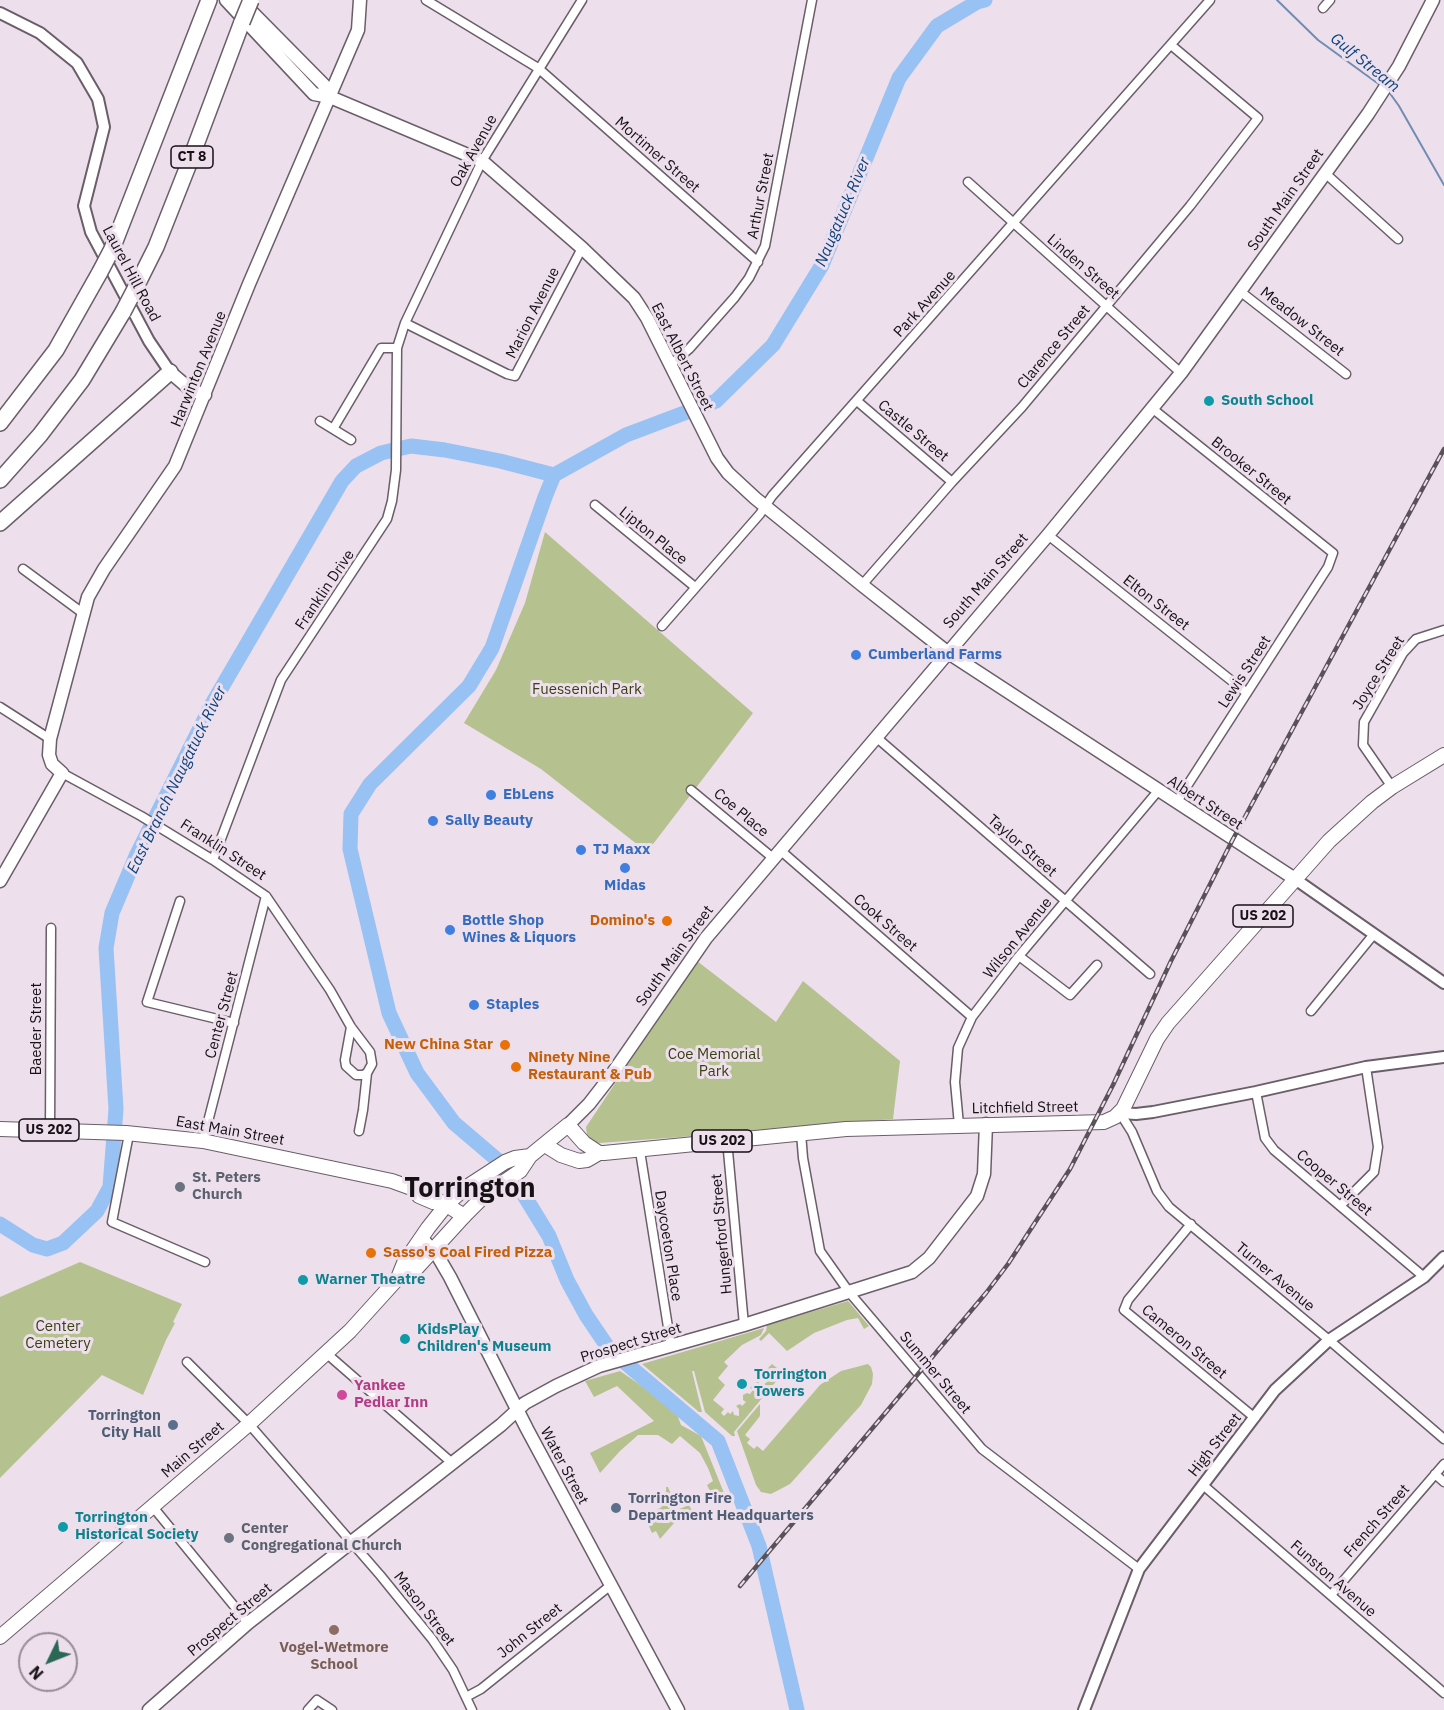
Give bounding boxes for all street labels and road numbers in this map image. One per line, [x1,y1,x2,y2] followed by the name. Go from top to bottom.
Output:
[447,112,501,190] street label: Oak Avenue
[611,113,703,197] street label: Mortimer Street
[171,146,213,168] road number: CT 8
[1244,146,1328,254] street label: South Main Street
[744,151,778,241] street label: Arthur Street
[98,223,164,325] street label: Laurel Hill Road
[1043,231,1123,303] street label: Linden Street
[502,264,564,362] street label: Marion Avenue
[890,267,960,341] street label: Park Avenue
[1256,284,1348,360] street label: Meadow Street
[647,300,717,414] street label: East Albert Street
[1014,301,1094,393] street label: Clarence Street
[167,308,231,430] street label: Harwinton Avenue
[874,396,952,466] street label: Castle Street
[1207,433,1295,509] street label: Brooker Street
[615,503,691,569] street label: Lipton Place
[940,530,1032,632] street label: South Main Street
[292,547,358,633] street label: Franklin Drive
[1119,571,1193,635] street label: Elton Street
[1215,632,1275,712] street label: Lewis Street
[1349,633,1409,713] street label: Joyce Street
[1164,772,1246,834] street label: Albert Street
[710,785,772,841] street label: Coe Place
[984,811,1060,881] street label: Taylor Street
[177,815,269,885] street label: Franklin Street
[849,890,921,956] street label: Cook Street
[980,894,1056,982] street label: Wilson Avenue
[632,902,718,1010] street label: South Main Street
[1233,905,1293,927] road number: US 202
[202,969,242,1061] street label: Center Street
[28,982,46,1076] street label: Baeder Street
[971,1098,1079,1118] street label: Litchfield Street
[174,1113,286,1149] street label: East Main Street
[19,1119,79,1141] road number: US 202
[692,1130,752,1152] road number: US 202
[1293,1146,1375,1220] street label: Cooper Street
[708,1173,736,1295] street label: Hungerford Street
[650,1189,686,1303] street label: Daycoeton Place
[1232,1239,1318,1315] street label: Turner Avenue
[1138,1301,1230,1383] street label: Cameron Street
[578,1319,684,1367] street label: Prospect Street
[895,1328,975,1418] street label: Summer Street
[1185,1410,1245,1480] street label: High Street
[158,1418,228,1482] street label: Main Street
[536,1424,592,1508] street label: Water Street
[1340,1481,1414,1561] street label: French Street
[1286,1537,1380,1621] street label: Funston Avenue
[389,1568,459,1650] street label: Mason Street
[184,1580,276,1660] street label: Prospect Street
[494,1600,566,1662] street label: John Street

